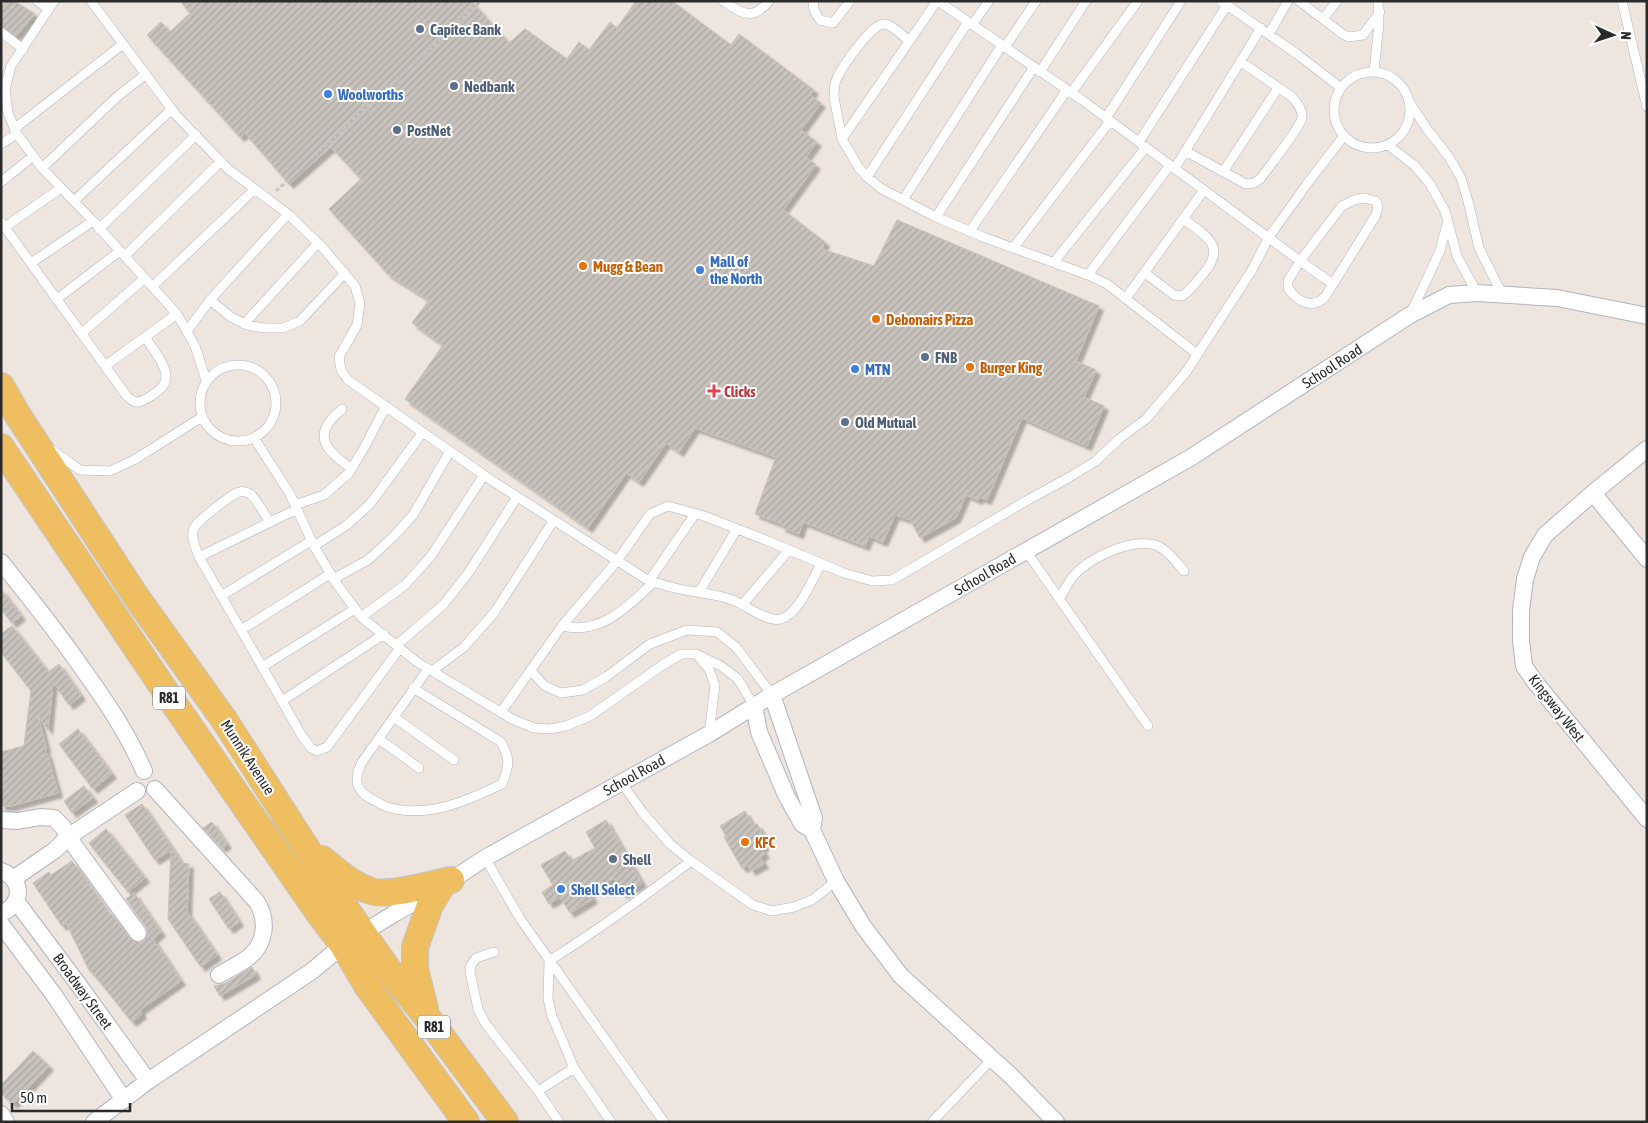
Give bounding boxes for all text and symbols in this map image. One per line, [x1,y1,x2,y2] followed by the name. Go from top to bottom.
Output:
[1588,10,1638,60] north arrow
[430,21,501,38] place label: Capitec Bank
[414,23,426,35] marker: Capitec Bank
[1618,31,1634,40] text: N
[464,78,515,95] place label: Nedbank
[448,80,460,92] marker: Nedbank
[337,86,404,103] place label: Woolworths
[322,88,334,100] marker: Woolworths
[407,122,452,139] place label: PostNet
[391,124,403,136] marker: PostNet
[709,253,762,287] place label: Mall of the North
[593,258,663,275] place label: Mugg & Bean
[577,260,589,272] marker: Mugg & Bean
[694,264,706,276] marker: Mall of the North
[886,311,973,328] place label: Debonairs Pizza
[870,313,882,325] marker: Debonairs Pizza
[1299,340,1365,392] street label: School Road
[935,349,958,366] place label: FNB
[919,351,931,363] marker: FNB
[980,359,1043,376] place label: Burger King
[865,361,891,378] place label: MTN
[964,361,976,373] marker: Burger King
[849,363,861,375] marker: MTN
[724,383,756,400] place label: Clicks
[708,385,720,397] marker: Clicks
[855,414,918,431] place label: Old Mutual
[839,416,851,428] marker: Old Mutual
[951,550,1019,598] street label: School Road
[1525,671,1589,745] street label: Kingsway West
[153,686,185,710] road number: R81
[218,717,279,798] street label: Munnik Avenue
[600,751,668,799] street label: School Road
[755,834,775,851] place label: KFC
[739,836,751,848] marker: KFC
[623,851,652,868] place label: Shell
[607,853,619,865] marker: Shell
[571,881,636,898] place label: Shell Select
[555,883,567,895] marker: Shell Select
[50,950,116,1032] street label: Broadway Street
[418,1016,450,1038] road number: R81
[12,1080,130,1112] scale bar
[20,1089,47,1106] text: 50 m

